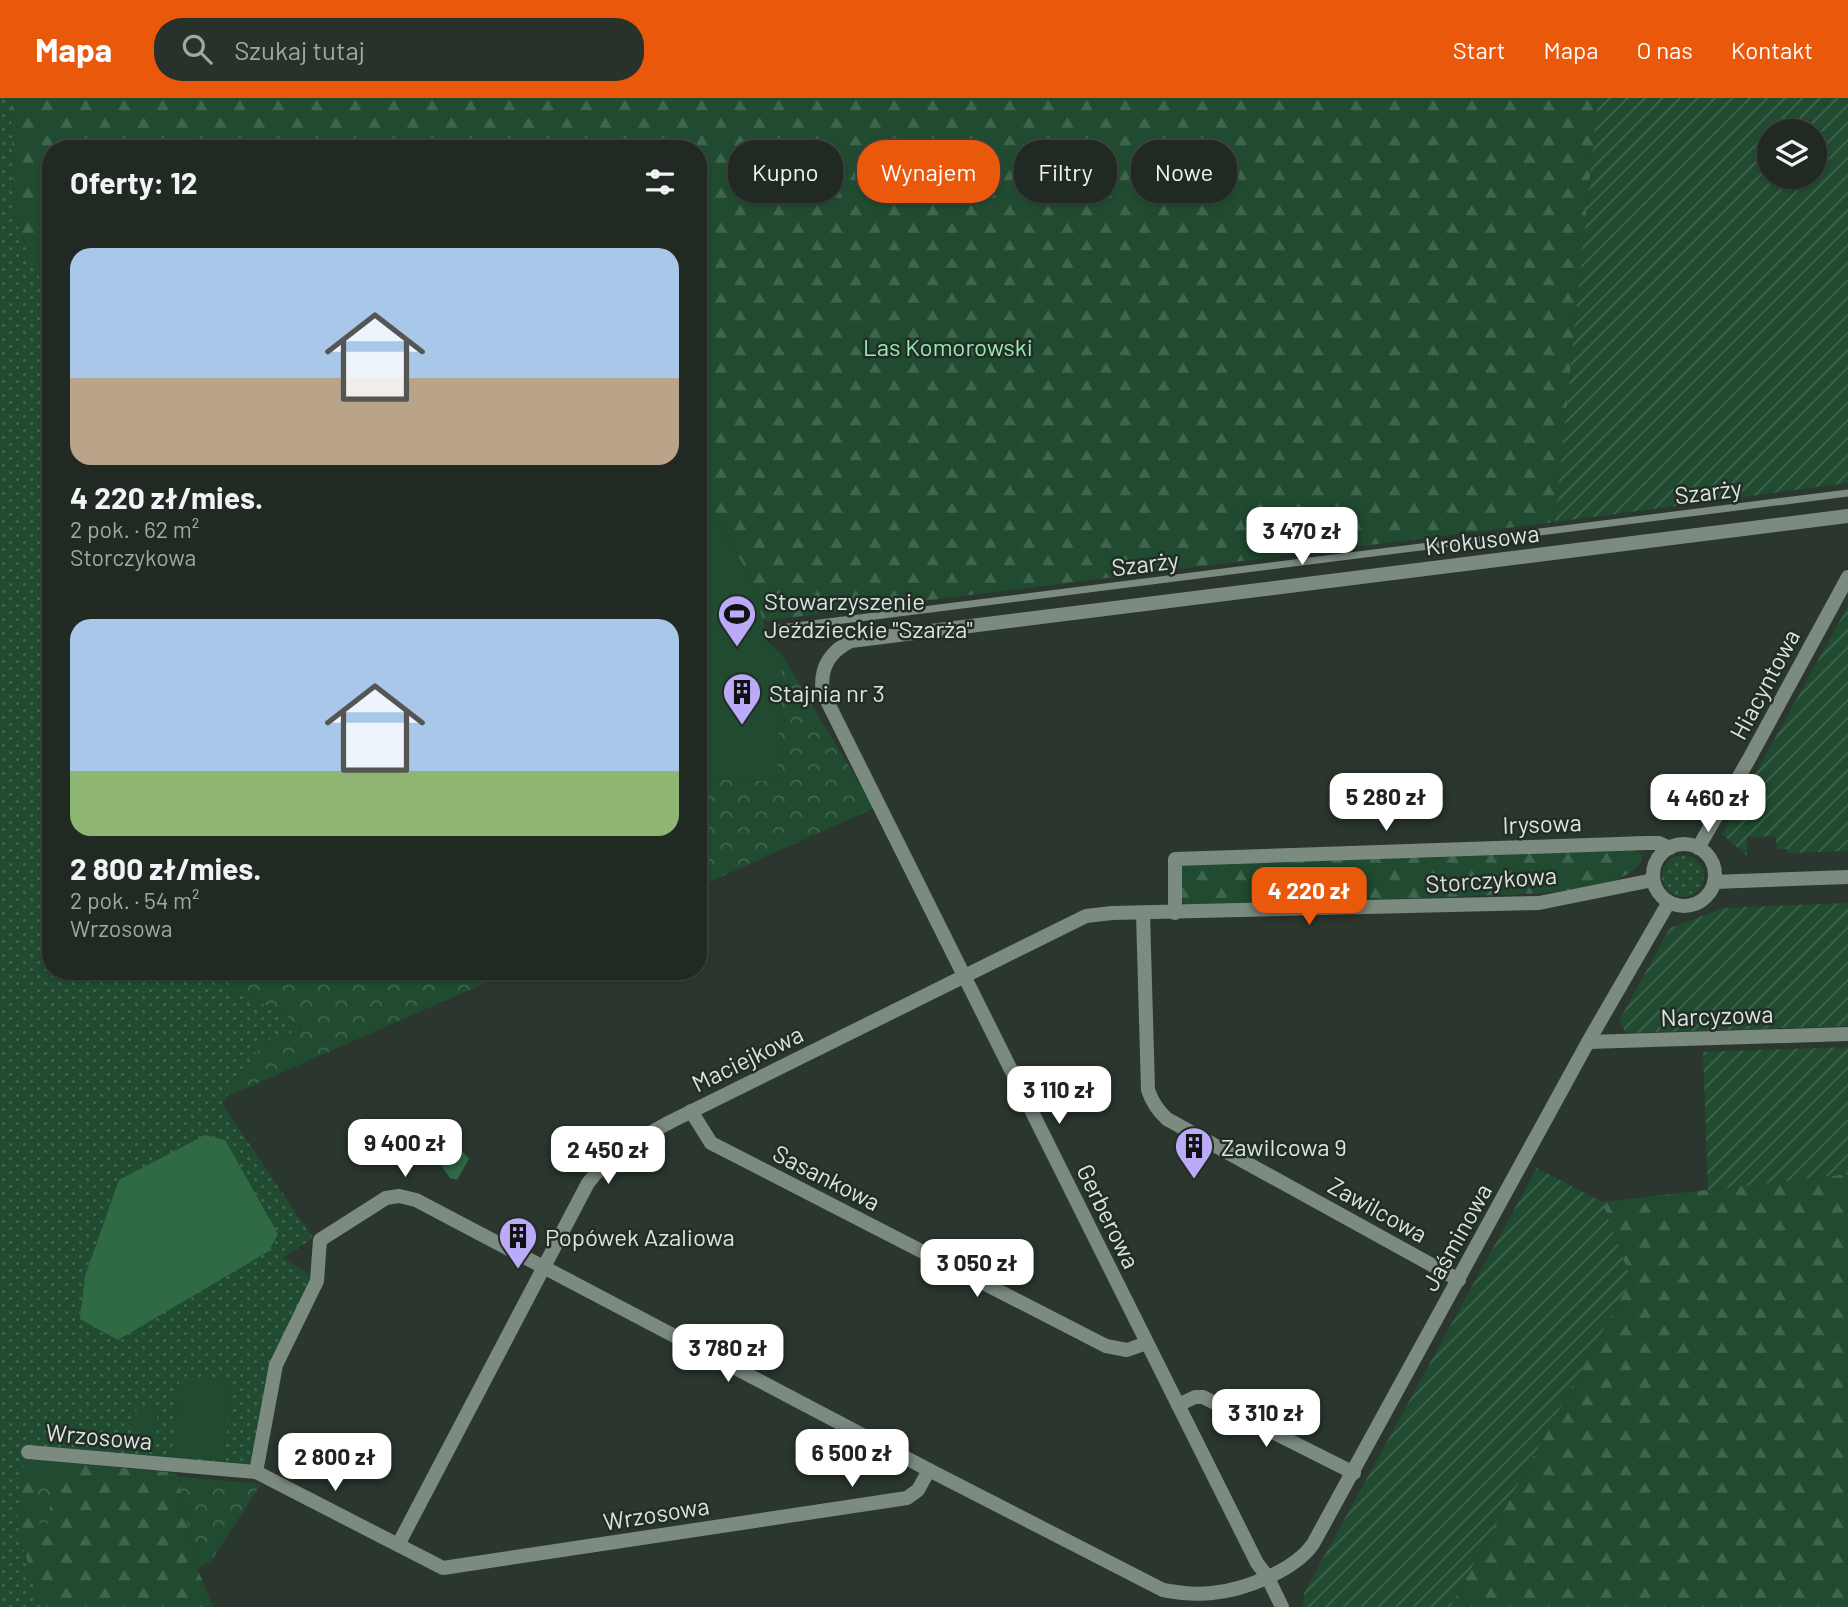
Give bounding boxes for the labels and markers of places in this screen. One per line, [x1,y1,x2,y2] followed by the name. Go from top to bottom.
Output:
[1230,508,1374,567] pin: 3 470 zł
[764,586,973,643] place label: Stowarzyszenie Jeździeckie "Szarża"
[716,593,758,648] sports icon: Stowarzyszenie Jeździeckie "Szarża"
[721,671,763,726] building icon: Stajnia nr 3
[769,678,885,707] place label: Stajnia nr 3
[1314,774,1458,833] pin: 5 280 zł
[1636,774,1780,834] pin: 4 460 zł
[1237,868,1381,927] pin: 4 220 zł
[987,1066,1131,1126] pin: 3 110 zł
[333,1119,477,1179] pin: 9 400 zł
[1173,1125,1215,1180] building icon: Zawilcowa 9
[536,1126,680,1186] pin: 2 450 zł
[1221,1132,1347,1161] place label: Zawilcowa 9
[497,1215,539,1270] building icon: Popówek Azaliowa
[545,1222,735,1251] place label: Popówek Azaliowa
[905,1240,1049,1299] pin: 3 050 zł
[656,1324,800,1384] pin: 3 780 zł
[1194,1390,1338,1449] pin: 3 310 zł
[780,1430,924,1489] pin: 6 500 zł
[263,1434,407,1493] pin: 2 800 zł

